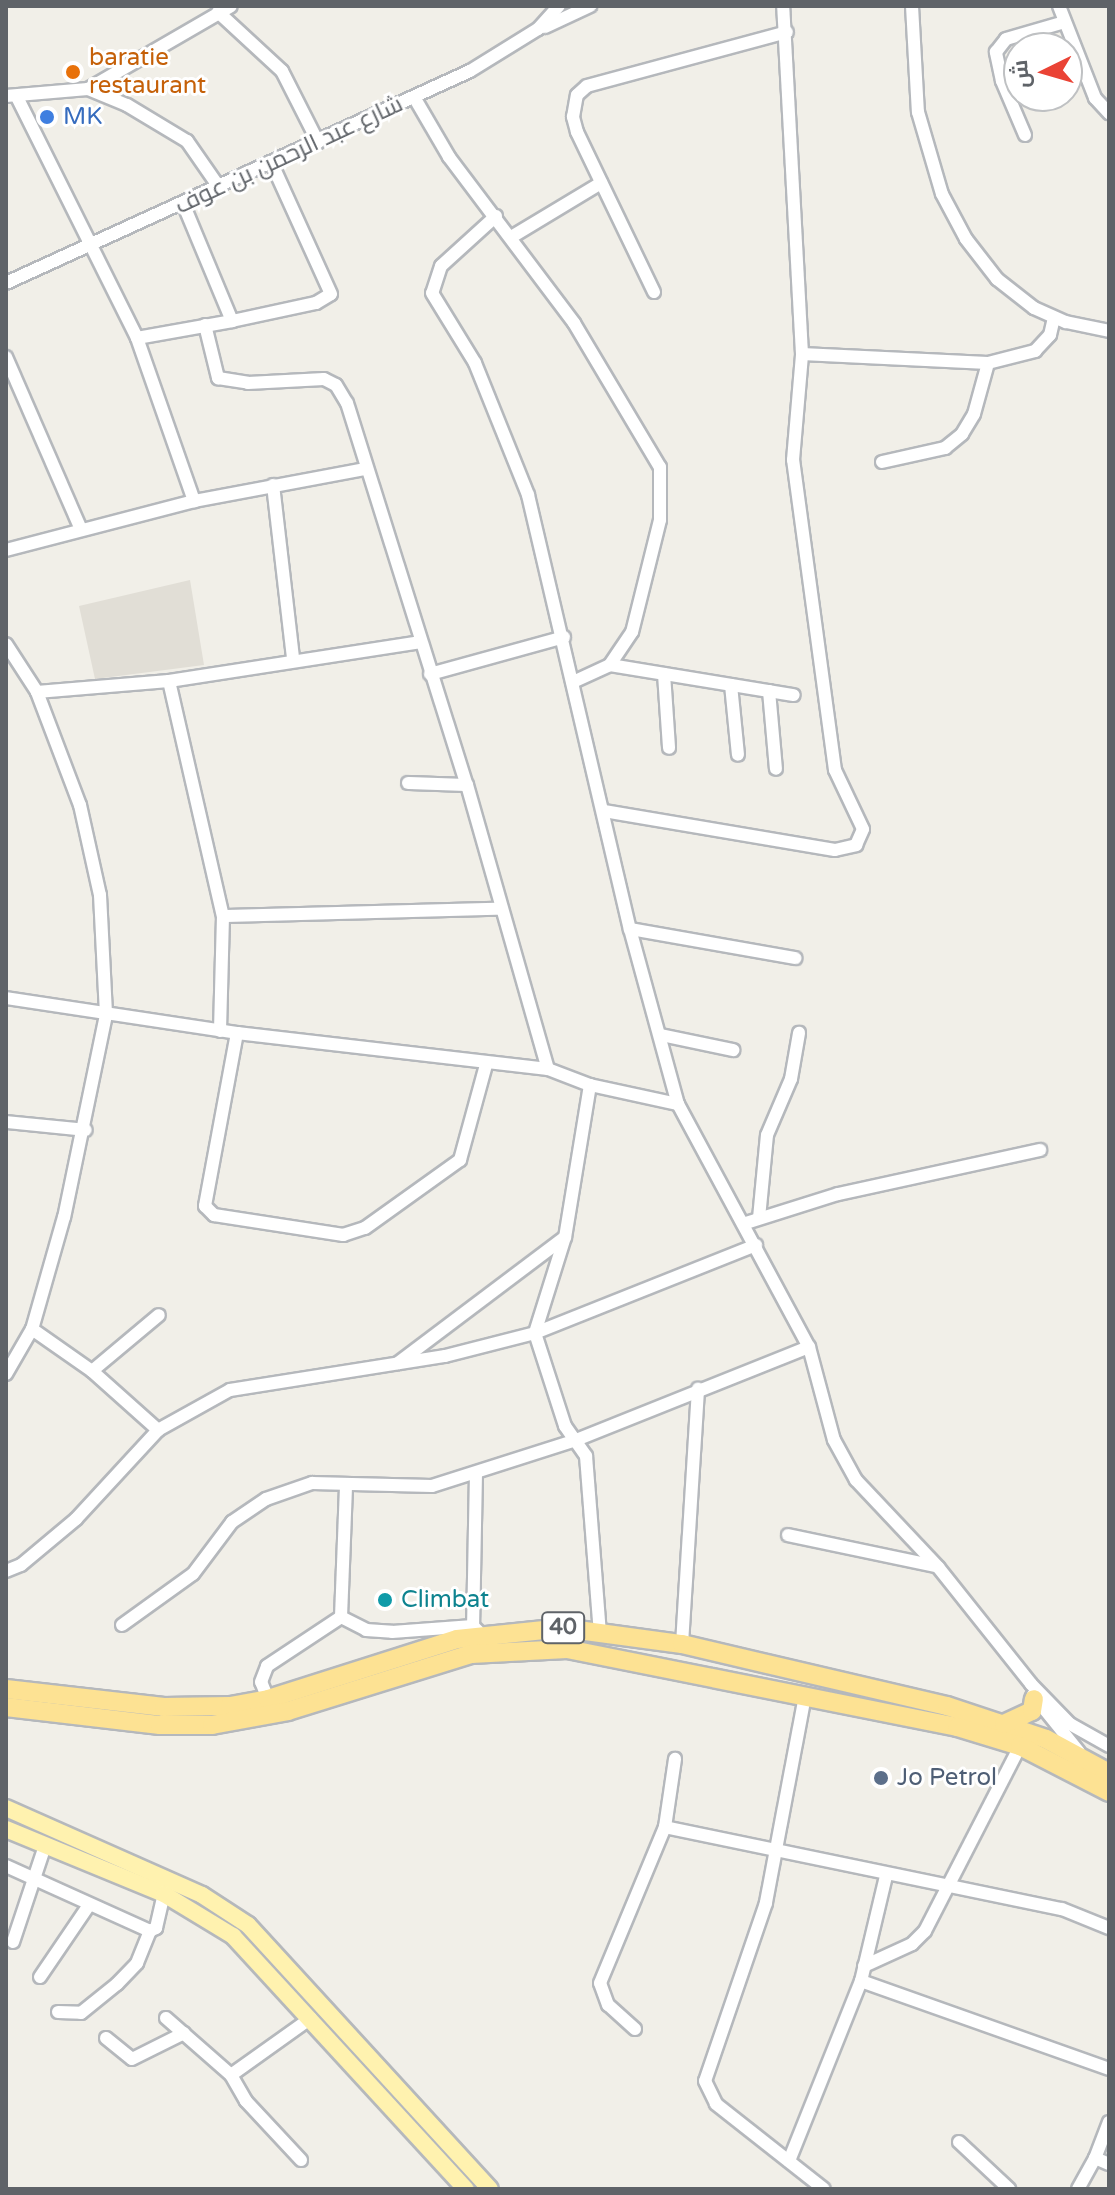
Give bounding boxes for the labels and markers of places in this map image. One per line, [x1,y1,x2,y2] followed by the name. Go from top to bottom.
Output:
[89,44,206,100] place label: baratie restaurant
[64,63,82,81] marker: baratie restaurant
[63,103,102,131] place label: MK
[38,108,56,126] marker: MK
[401,1586,489,1614] place label: Climbat
[376,1591,394,1609] marker: Climbat
[897,1764,997,1792] place label: Jo Petrol
[872,1769,890,1787] marker: Jo Petrol

